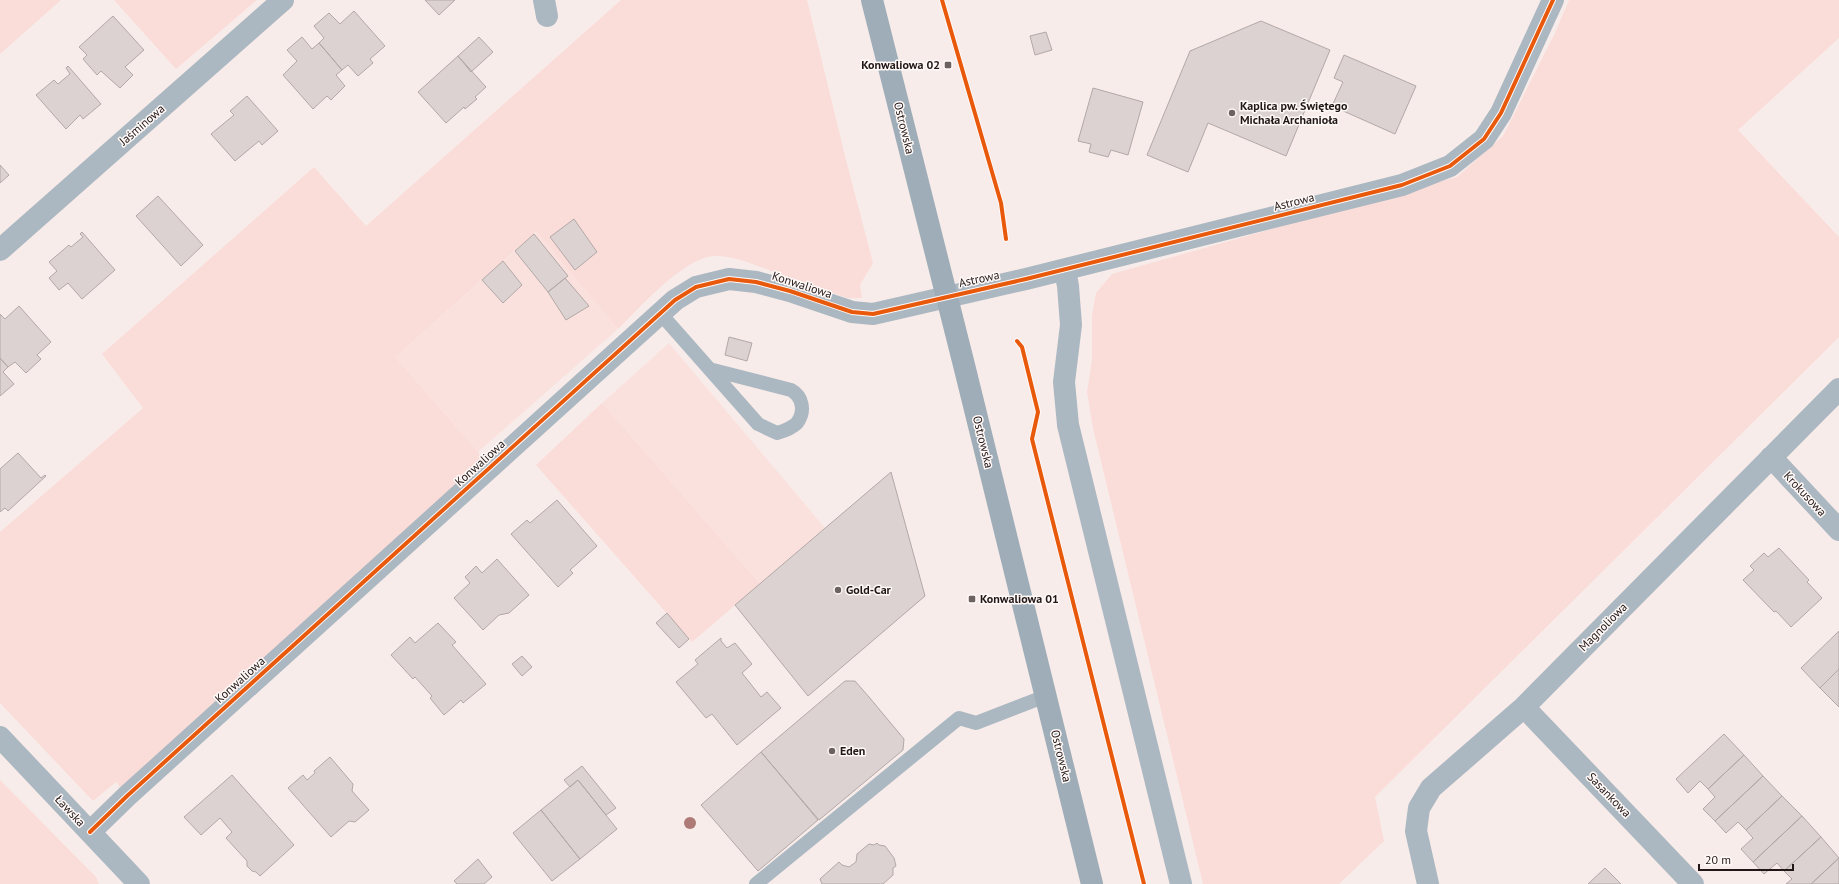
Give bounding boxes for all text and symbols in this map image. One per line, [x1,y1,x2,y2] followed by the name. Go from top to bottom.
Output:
[861,57,940,72] place label: Konwaliowa 02
[943,60,953,70] marker: Konwaliowa 02
[1240,98,1348,127] place label: Kaplica pw. Świętego Michała Archanioła
[891,100,918,156] street label: Ostrowska
[115,101,167,149] street label: Jaśminowa
[1227,108,1237,118] marker: Kaplica pw. Świętego Michała Archanioła
[1272,189,1316,214] street label: Astrowa
[957,267,1001,290] street label: Astrowa
[770,268,834,301] street label: Konwaliowa
[970,414,997,470] street label: Ostrowska
[451,436,508,489] street label: Konwaliowa
[1781,468,1830,519] street label: Krokusowa
[846,582,892,597] place label: Gold-Car
[833,585,843,595] marker: Gold-Car
[980,591,1059,606] place label: Konwaliowa 01
[967,594,977,604] marker: Konwaliowa 01
[1575,599,1630,654] street label: Magnoliowa
[211,653,268,706] street label: Konwaliowa
[1048,728,1075,784] street label: Ostrowska
[840,743,865,758] place label: Eden
[827,746,837,756] marker: Eden
[1584,769,1634,820] street label: Sasankowa
[52,792,89,830] street label: Ławska
[1699,846,1793,872] scale bar
[1705,852,1731,867] text: 20 m

